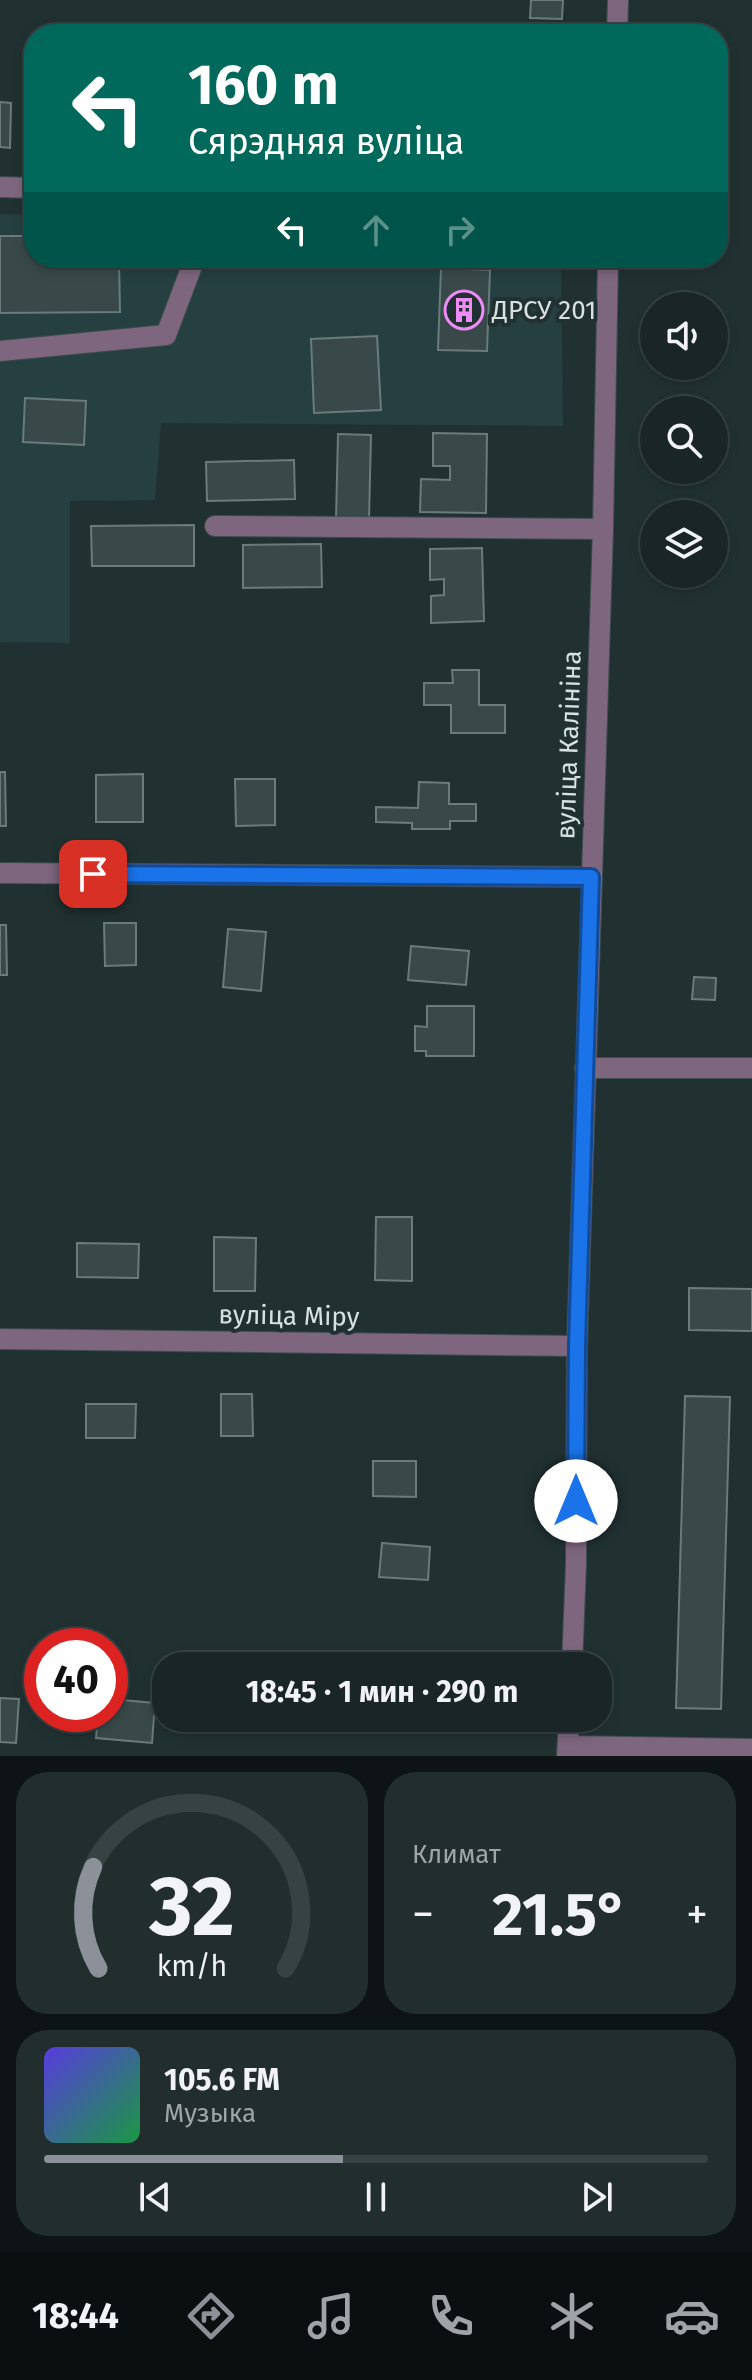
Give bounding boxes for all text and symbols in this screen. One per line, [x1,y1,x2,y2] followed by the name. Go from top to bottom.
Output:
[188,52,339,119] text: 160 m
[56,56,160,160] icon: left
[188,120,464,164] text: Сярэдняя вуліца
[270,208,314,252] icon: left
[354,208,398,252] icon: ahead
[438,208,482,252] icon: right
[443,289,485,331] building icon: ДРСУ 201
[640,292,728,588] map controls
[640,292,728,380] button: sound
[491,295,596,326] place label: ДРСУ 201
[640,396,728,484] button: search
[640,500,728,588] button: layers
[550,650,588,840] street label: вуліца Калініна
[59,840,127,908] pin
[71,852,115,896] icon: arrive
[218,1299,360,1333] street label: вуліца Міру
[534,1459,618,1543] position arrow
[24,1628,128,1732] speed limit sign: 40
[246,1674,518,1710] text: 18:45 · 1 мин · 290 m
[412,1839,501,1870] text: Климат
[148,1857,235,1957] text: 32
[492,1879,628,1951] text: 21.5°
[412,1888,434,1941] text: −
[686,1888,708,1941] text: +
[157,1949,227,1984] text: km/h
[164,2062,280,2098] text: 105.6 FM
[164,2098,256,2129] text: Музыка
[133,2175,177,2219] icon: previous
[354,2175,398,2219] icon: pause
[575,2175,619,2219] icon: next
[183,2288,239,2344] icon: directions
[303,2288,359,2344] icon: music
[423,2288,479,2344] icon: phone
[544,2288,600,2344] icon: climate
[664,2288,720,2344] icon: car
[32,2294,119,2338] text: 18:44

